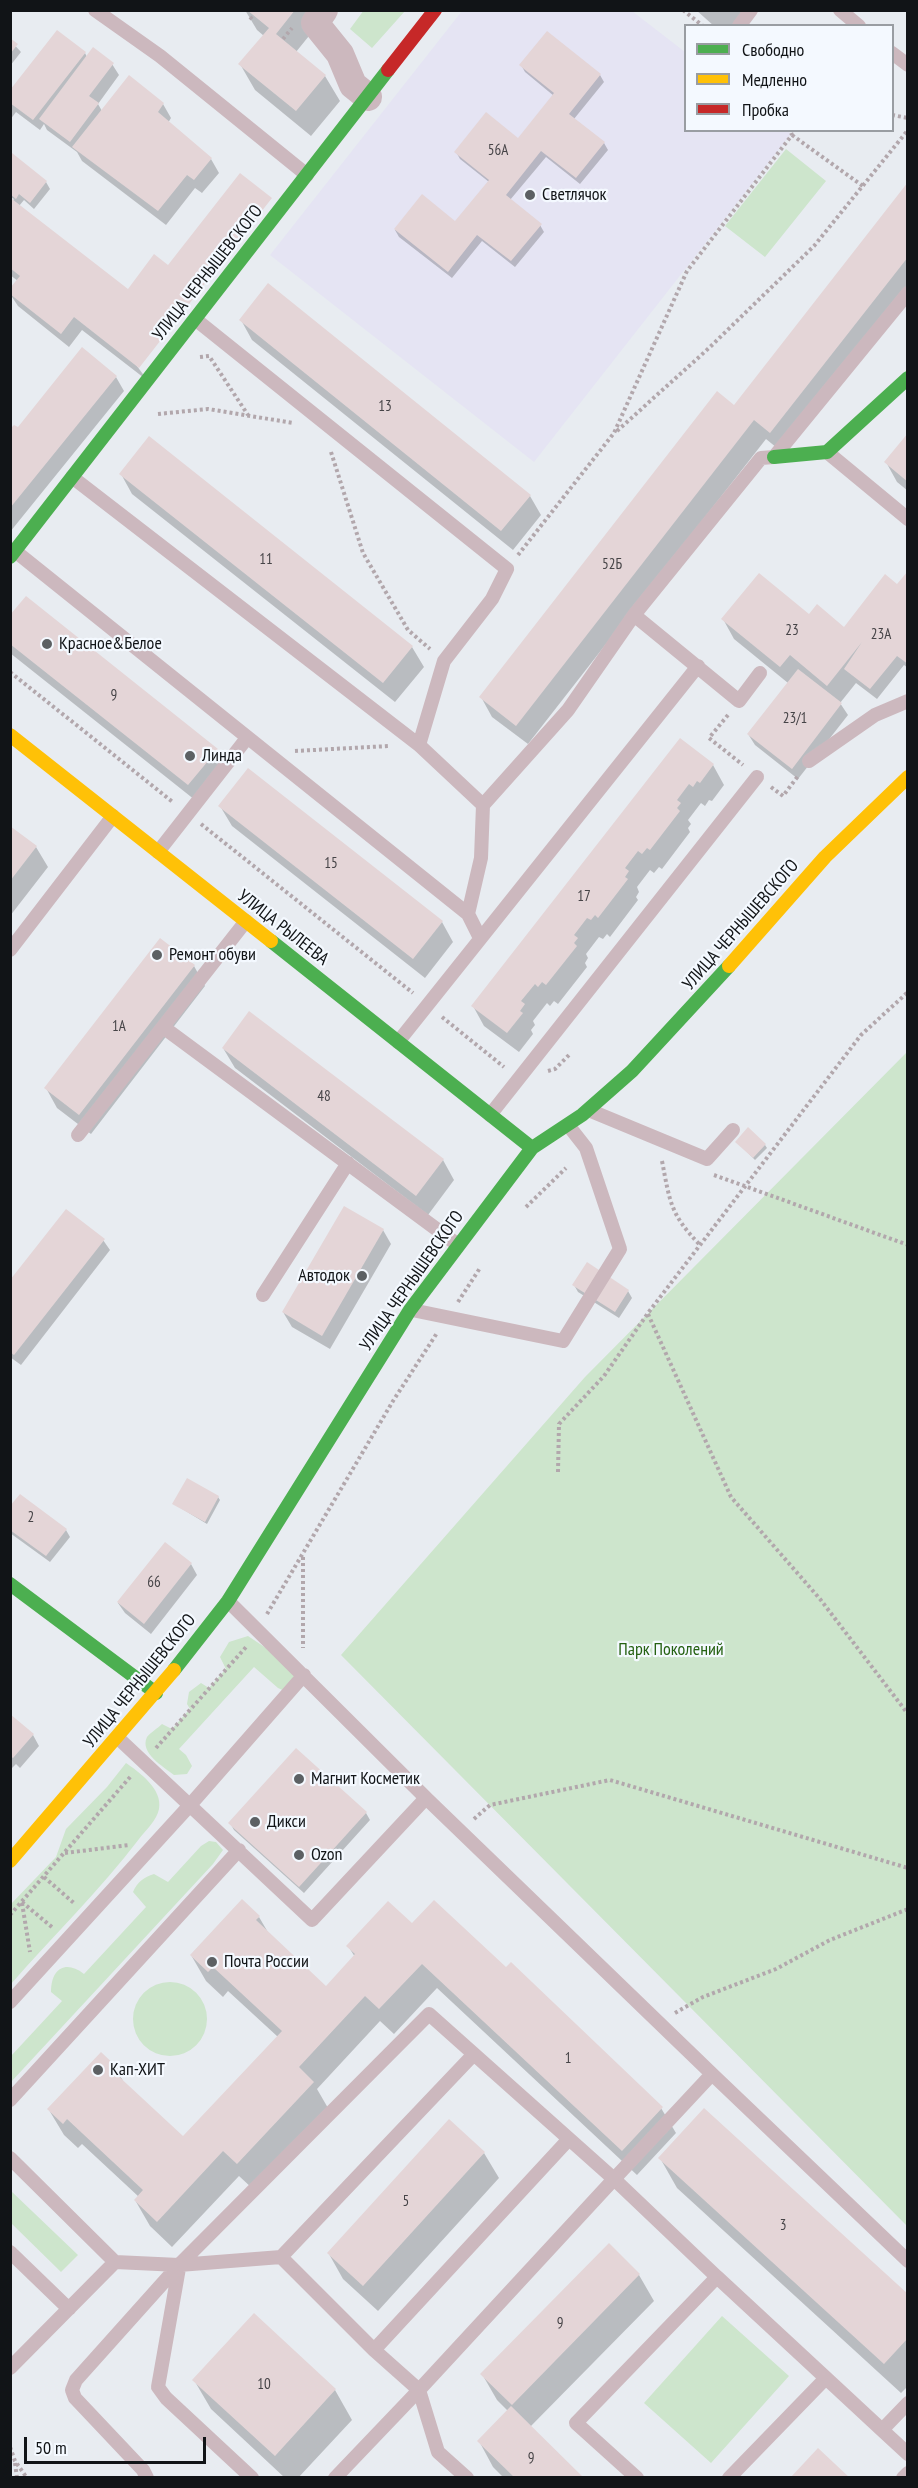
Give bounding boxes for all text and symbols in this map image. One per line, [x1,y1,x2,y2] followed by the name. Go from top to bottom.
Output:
[684,24,894,132] legend
[742,38,804,61] text: Свободно
[742,68,807,91] text: Медленно
[742,98,789,121] text: Пробка
[488,142,508,160] house number: 56А
[542,184,607,206] place label: Светлячок
[523,188,537,202] marker: Светлячок
[148,201,268,345] street label: УЛИЦА ЧЕРНЫШЕВСКОГО
[378,398,392,416] house number: 13
[259,551,273,569] house number: 11
[602,556,622,574] house number: 52Б
[785,622,799,640] house number: 23
[871,626,891,644] house number: 23А
[59,633,162,655] place label: Красное&Белое
[40,637,54,651] marker: Красное&Белое
[111,687,117,705] house number: 9
[783,710,807,728] house number: 23/1
[202,745,242,767] place label: Линда
[183,749,197,763] marker: Линда
[324,855,338,873] house number: 15
[678,855,804,995] street label: УЛИЦА ЧЕРНЫШЕВСКОГО
[233,886,333,970] street label: УЛИЦА РЫЛЕЕВА
[577,888,591,906] house number: 17
[169,944,256,966] place label: Ремонт обуви
[150,948,164,962] marker: Ремонт обуви
[112,1018,126,1036] house number: 1А
[317,1088,331,1106] house number: 48
[356,1207,468,1355] street label: УЛИЦА ЧЕРНЫШЕВСКОГО
[298,1265,350,1287] place label: Автодок
[355,1269,369,1283] marker: Автодок
[28,1509,34,1527] house number: 2
[147,1574,161,1592] house number: 66
[79,1610,201,1752] street label: УЛИЦА ЧЕРНЫШЕВСКОГО
[618,1639,724,1661] park label: Парк Поколений
[311,1768,420,1790] place label: Магнит Косметик
[292,1772,306,1786] marker: Магнит Косметик
[267,1811,306,1833] place label: Дикси
[248,1815,262,1829] marker: Дикси
[311,1844,343,1866] place label: Ozon
[292,1848,306,1862] marker: Ozon
[224,1951,309,1973] place label: Почта России
[205,1955,219,1969] marker: Почта России
[565,2050,571,2068] house number: 1
[110,2059,165,2081] place label: Кап-ХИТ
[91,2063,105,2077] marker: Кап-ХИТ
[403,2193,409,2211] house number: 5
[780,2217,786,2235] house number: 3
[557,2315,563,2333] house number: 9
[257,2376,271,2394] house number: 10
[27,2425,208,2463] scale bar
[35,2436,67,2459] text: 50 m
[528,2450,534,2468] house number: 9

